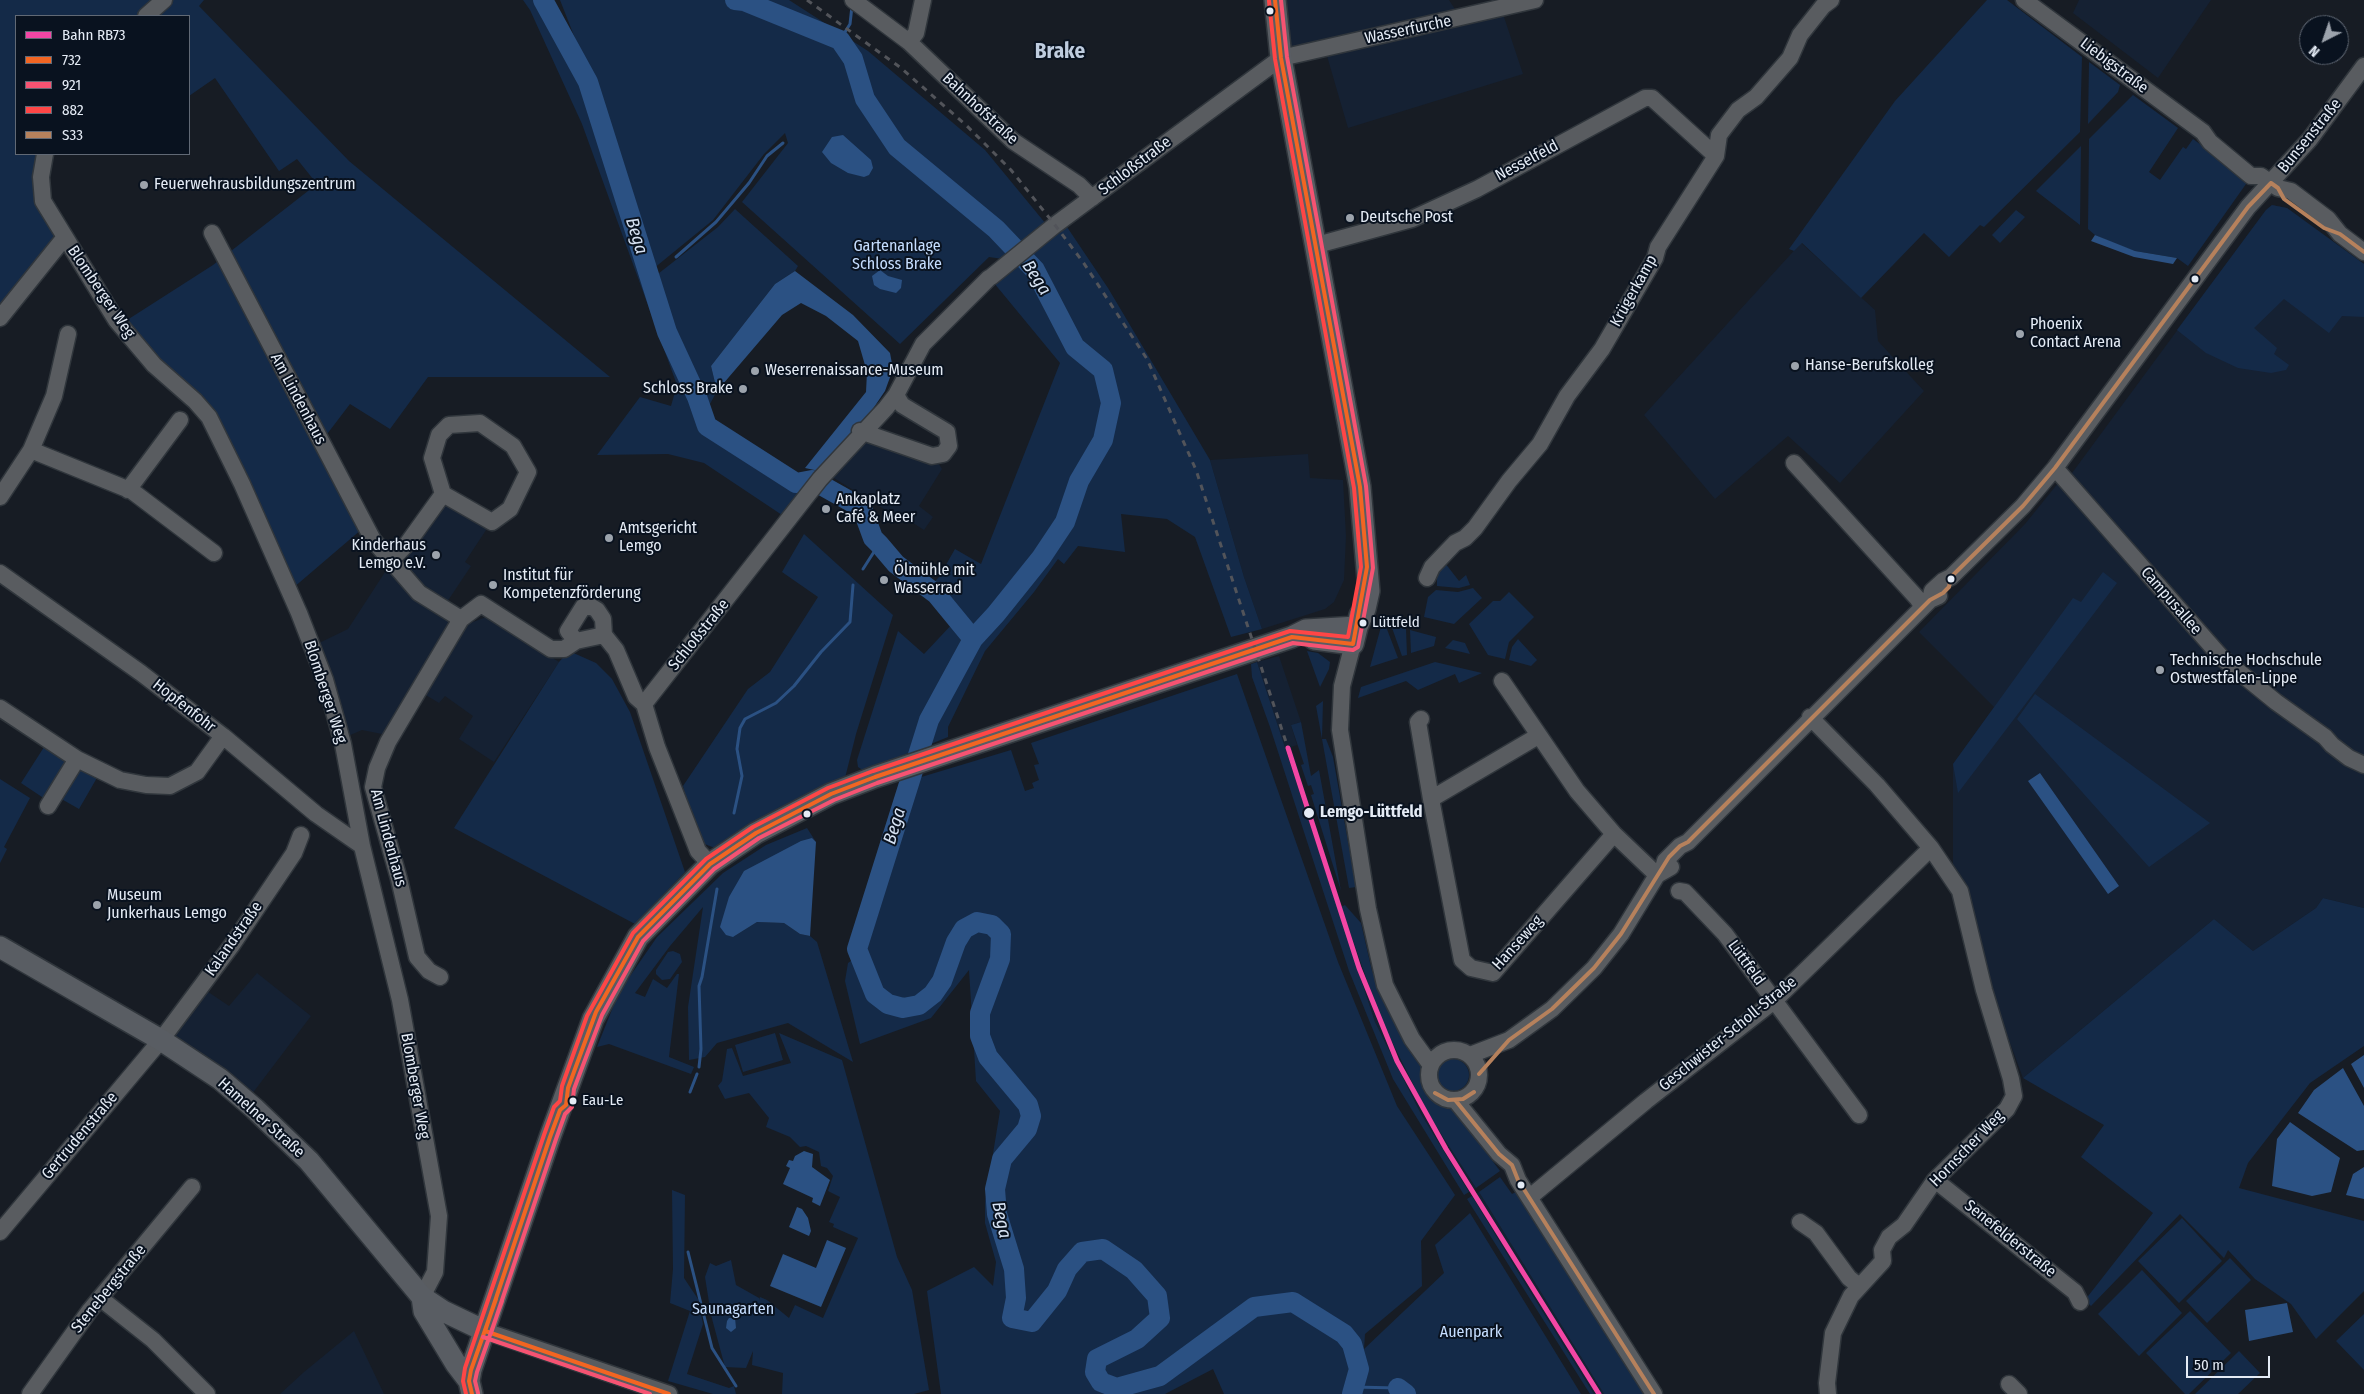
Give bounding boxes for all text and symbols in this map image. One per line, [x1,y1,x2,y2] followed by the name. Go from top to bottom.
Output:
[1265,6,1275,16] unlabelled marker
[1363,11,1453,49] street label: Wasserfurche
[15,15,190,155] legend
[2299,15,2349,65] north arrow
[62,26,126,44] text: Bahn RB73
[2076,34,2152,98] street label: Liebigstraße
[1035,39,1085,65] district label: Brake
[2306,42,2323,60] text: N
[62,51,81,69] text: 732
[938,69,1022,149] street label: Bahnhofstraße
[62,76,81,94] text: 921
[2274,95,2346,177] street label: Bunsenstraße
[62,101,84,119] text: 882
[62,126,83,144] text: S33
[1095,133,1175,199] street label: Schloßstraße
[1492,136,1562,186] street label: Nesselfeld
[154,175,355,195] place label: Feuerwehrausbildungszentrum
[138,179,150,191] marker: Feuerwehrausbildungszentrum
[1360,208,1453,228] place label: Deutsche Post
[1344,212,1356,224] marker: Deutsche Post
[620,215,652,257] water label: Bega
[852,237,942,275] park label: Gartenanlage Schloss Brake
[63,242,139,342] street label: Blomberger Weg
[1606,252,1662,330] street label: Krügerkamp
[1017,257,1055,299] water label: Bega
[2190,274,2200,284] unlabelled marker
[2030,315,2121,353] place label: Phoenix Contact Arena
[2014,328,2026,340] marker: Phoenix Contact Arena
[266,350,330,448] street label: Am Lindenhaus
[1805,356,1933,376] place label: Hanse-Berufskolleg
[1789,360,1801,372] marker: Hanse-Berufskolleg
[765,361,944,381] place label: Weserrenaissance-Museum
[749,365,761,377] marker: Weserrenaissance-Museum
[643,379,733,399] place label: Schloss Brake
[737,383,749,395] marker: Schloss Brake
[836,490,915,528] place label: Ankaplatz Café & Meer
[820,503,832,515] marker: Ankaplatz Café & Meer
[619,519,697,557] place label: Amtsgericht Lemgo
[603,532,615,544] marker: Amtsgericht Lemgo
[352,536,426,574] place label: Kinderhaus Lemgo e.V.
[430,549,442,561] marker: Kinderhaus Lemgo e.V.
[894,561,975,599] place label: Ölmühle mit Wasserrad
[2136,563,2206,639] street label: Campusallee
[503,566,641,604] place label: Institut für Kompetenzförderung
[878,574,890,586] marker: Ölmühle mit Wasserrad
[1946,574,1956,584] unlabelled marker
[487,579,499,591] marker: Institut für Kompetenzförderung
[665,596,733,674] street label: Schloßstraße
[1372,614,1420,632] place label: Lüttfeld
[1358,618,1368,628] marker: Lüttfeld
[299,638,351,746] street label: Blomberger Weg
[2170,651,2322,689] place label: Technische Hochschule Ostwestfalen-Lippe
[2154,664,2166,676] marker: Technische Hochschule Ostwestfalen-Lippe
[149,675,219,737] street label: Hopfenfohr
[366,787,410,889] street label: Am Lindenhaus
[1320,803,1423,823] place label: Lemgo-Lüttfeld
[879,805,911,847] water label: Bega
[1302,806,1316,820] marker: Lemgo-Lüttfeld
[802,809,812,819] unlabelled marker
[107,886,227,924] place label: Museum Junkerhaus Lemgo
[201,898,267,980] street label: Kalandstraße
[91,899,103,911] marker: Museum Junkerhaus Lemgo
[1489,912,1547,974] street label: Hanseweg
[1723,937,1769,989] street label: Lüttfeld
[1655,973,1801,1095] street label: Geschwister-Scholl-Straße
[396,1032,434,1140] street label: Blomberger Weg
[214,1074,308,1162] street label: Hamelner Straße
[38,1088,122,1184] street label: Gertrudenstraße
[582,1092,623,1110] place label: Eau-Le
[568,1096,578,1106] marker: Eau-Le
[1926,1107,2008,1191] street label: Hornscher Weg
[1516,1180,1526,1190] unlabelled marker
[1960,1196,2060,1282] street label: Senefelderstraße
[987,1200,1015,1240] water label: Bega
[68,1241,150,1337] street label: Stenebergstraße
[692,1300,774,1320] park label: Saunagarten
[1440,1323,1502,1343] park label: Auenpark
[2189,1346,2273,1378] scale bar
[2194,1356,2224,1374] text: 50 m

